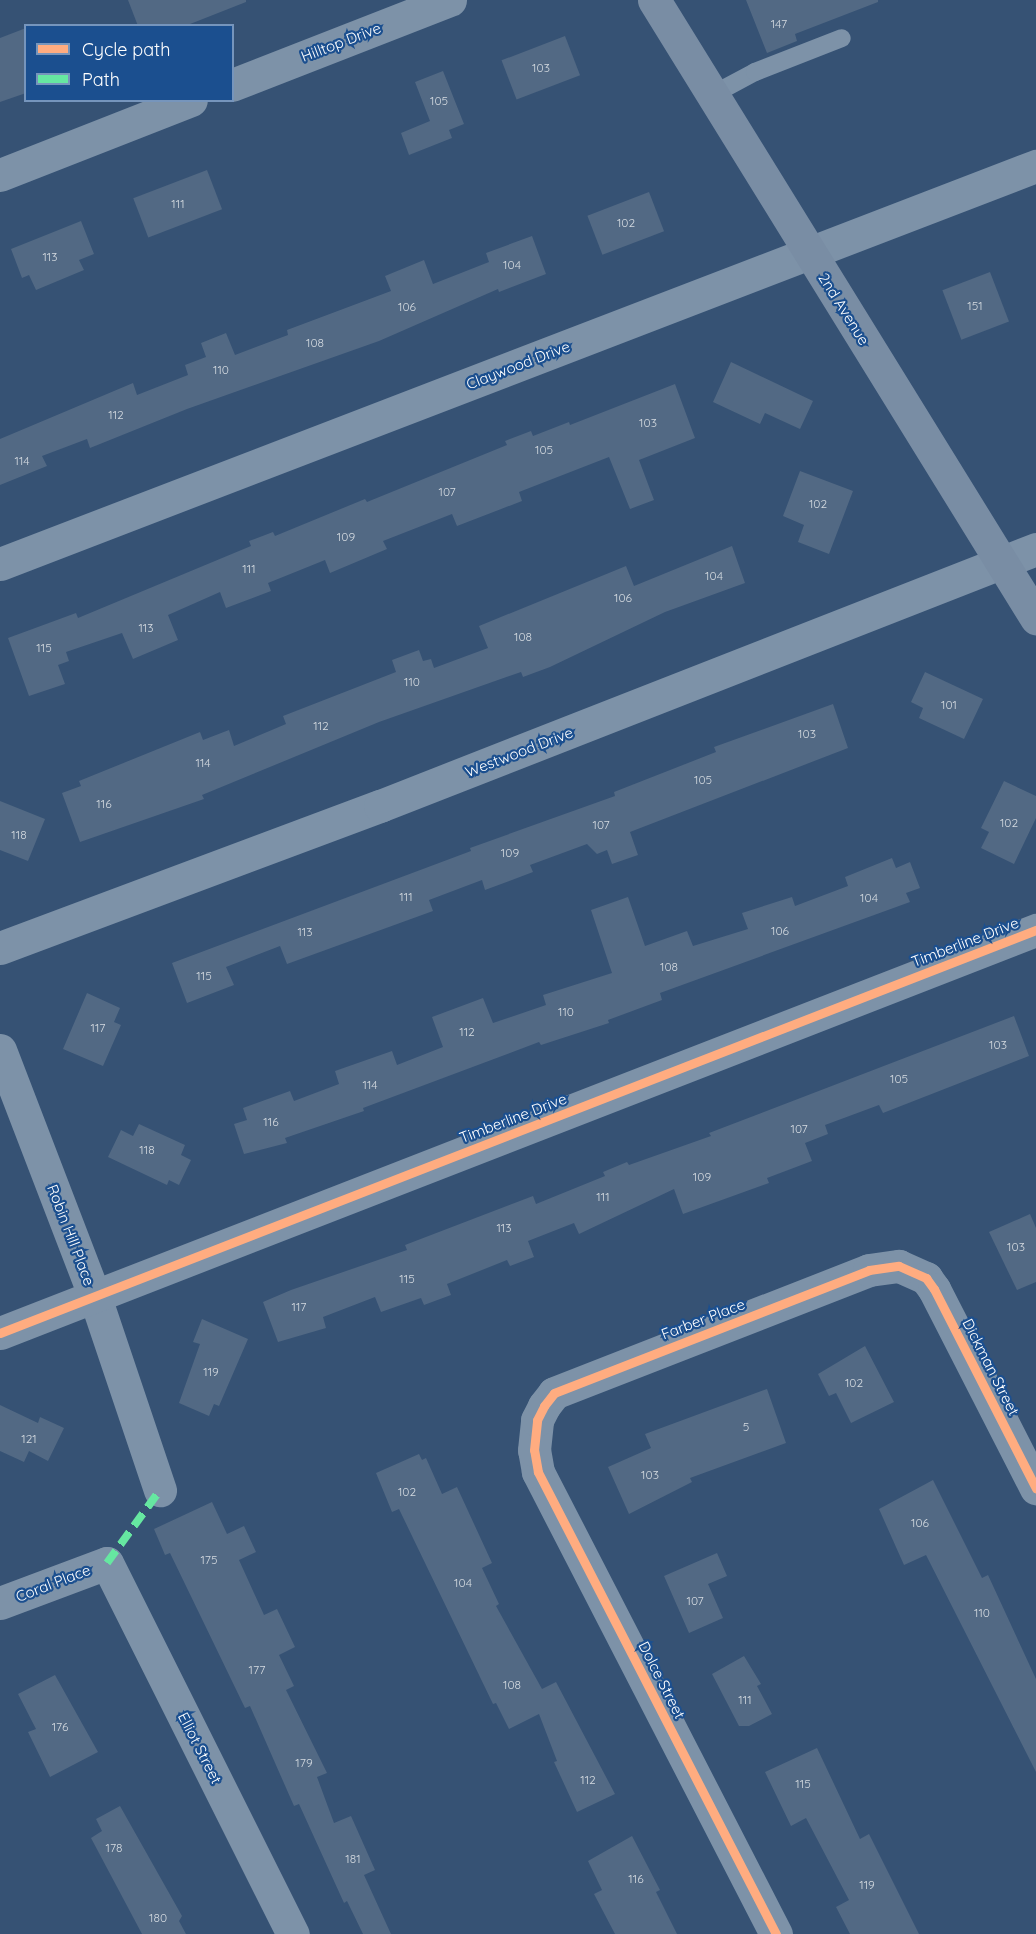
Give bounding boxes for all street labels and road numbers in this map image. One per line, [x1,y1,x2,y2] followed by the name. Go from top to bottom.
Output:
[298,19,384,65] street label: Hilltop Drive
[815,270,873,348] street label: 2nd Avenue
[464,337,572,393] street label: Claywood Drive
[462,723,576,781] street label: Westwood Drive
[909,913,1021,971] street label: Timberline Drive
[457,1089,569,1147] street label: Timberline Drive
[43,1182,99,1288] street label: Robin Hill Place
[659,1295,747,1343] street label: Farber Place
[959,1316,1023,1418] street label: Dickman Street
[13,1560,93,1606] street label: Coral Place
[635,1638,689,1722] street label: Dolce Street
[174,1709,226,1787] street label: Elliot Street

